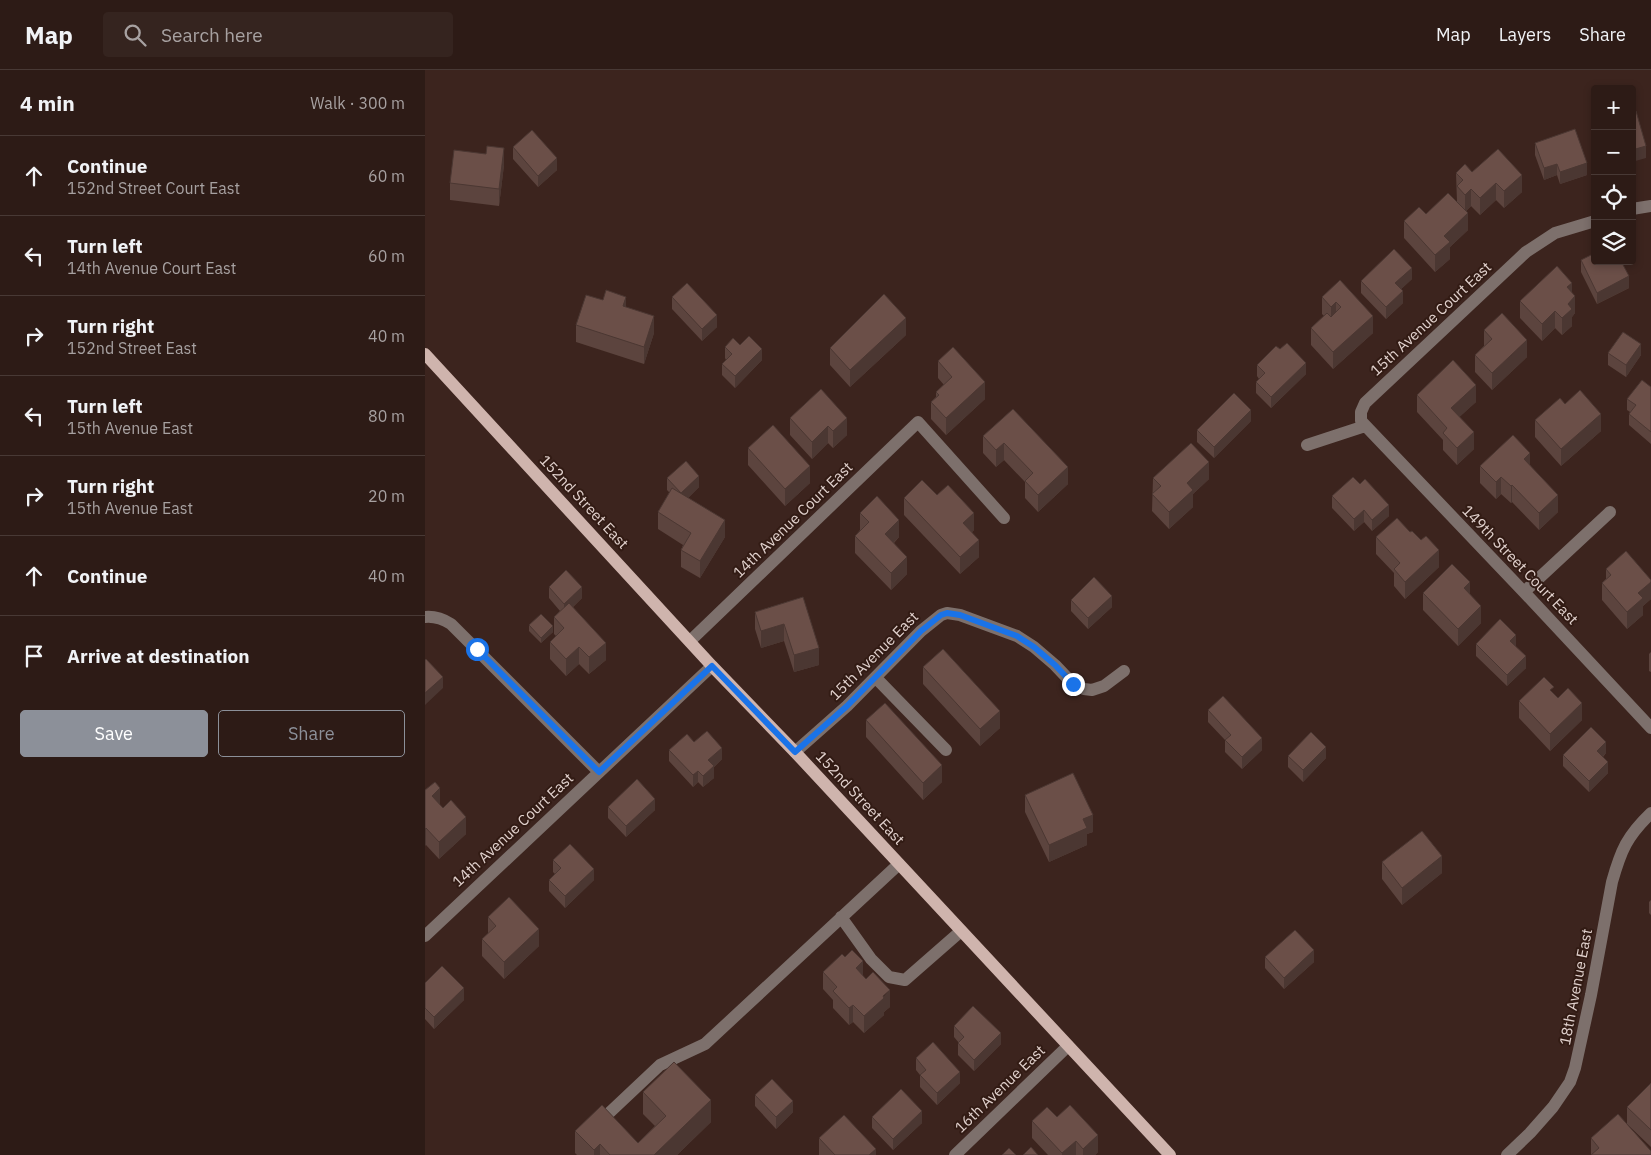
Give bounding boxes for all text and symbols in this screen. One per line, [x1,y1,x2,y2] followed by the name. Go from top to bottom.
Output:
[103,12,453,57] search box
[25,19,73,51] text: Map
[121,21,149,49] icon: search
[161,23,263,47] text: Search here
[1436,23,1471,46] text: Map
[1499,23,1551,46] text: Layers
[1579,23,1626,46] text: Share
[1591,85,1636,265] map controls
[1591,85,1636,130] button: +
[20,89,75,117] text: 4 min
[310,93,405,113] text: Walk · 300 m
[1591,130,1636,175] button: −
[67,154,147,178] text: Continue
[20,162,48,190] icon: ahead
[368,166,405,186] text: 60 m
[1591,175,1636,220] button: locate
[67,178,240,198] text: 152nd Street Court East
[1591,220,1636,265] button: layers
[67,234,143,258] text: Turn left
[20,242,48,270] icon: left
[368,246,405,266] text: 60 m
[67,258,236,278] text: 14th Avenue Court East
[1366,258,1495,380] street label: 15th Avenue Court East
[67,314,154,338] text: Turn right
[20,322,48,350] icon: right
[368,326,405,346] text: 40 m
[67,338,197,358] text: 152nd Street East
[67,394,143,418] text: Turn left
[20,402,48,430] icon: left
[368,406,405,426] text: 80 m
[67,418,193,438] text: 15th Avenue East
[536,451,633,553] street label: 152nd Street East
[729,458,856,582] street label: 14th Avenue Court East
[67,474,154,498] text: Turn right
[20,482,48,510] icon: right
[368,486,405,506] text: 20 m
[67,498,193,518] text: 15th Avenue East
[1458,501,1582,628] street label: 149th Street Court East
[20,562,48,590] icon: ahead
[67,564,147,588] text: Continue
[368,566,405,586] text: 40 m
[825,607,922,704] street label: 15th Avenue East
[466,638,489,661] route start
[20,642,48,670] icon: arrive
[67,644,250,668] text: Arrive at destination
[1062,673,1085,696] route end
[20,710,208,757] button: Save
[218,710,405,757] button: Share
[812,747,909,849] street label: 152nd Street East
[448,769,577,891] street label: 14th Avenue Court East
[1555,927,1596,1047] street label: 18th Avenue East
[951,1041,1049,1137] street label: 16th Avenue East

